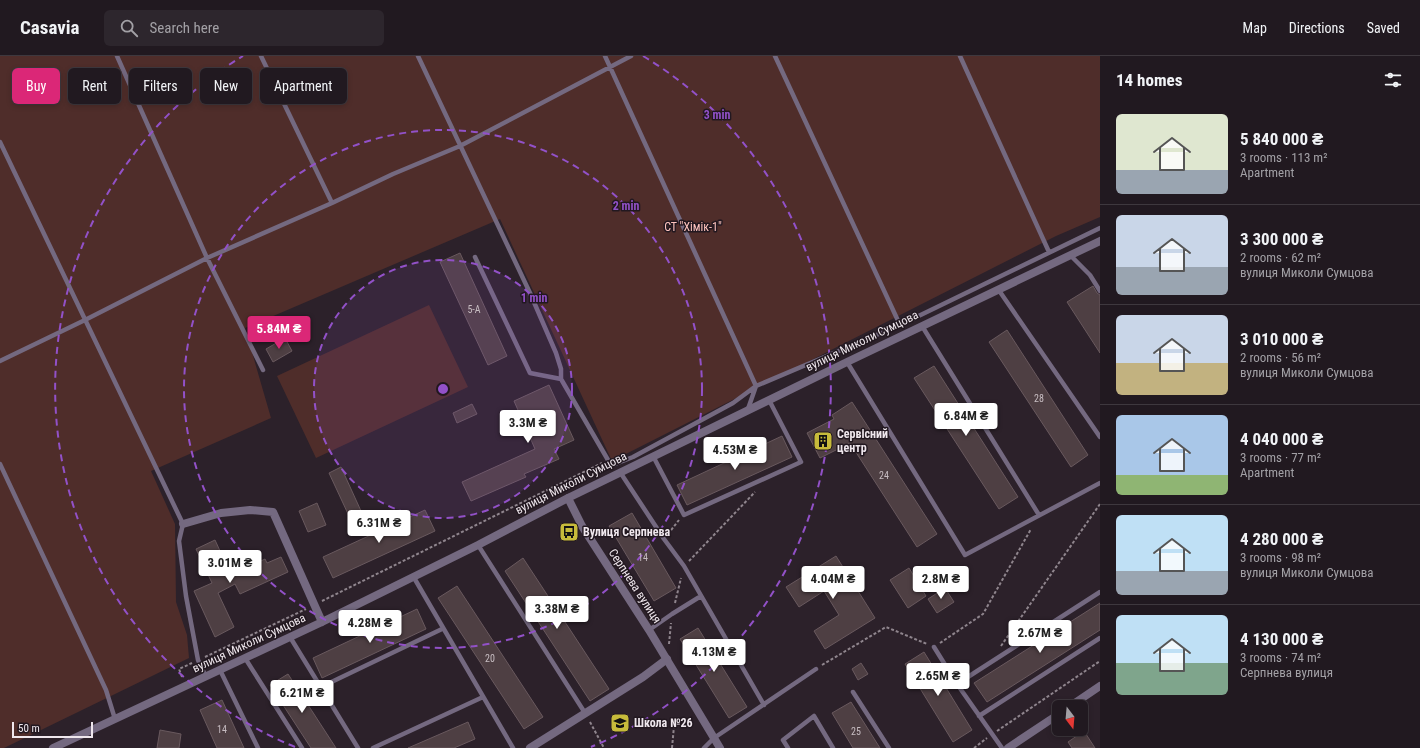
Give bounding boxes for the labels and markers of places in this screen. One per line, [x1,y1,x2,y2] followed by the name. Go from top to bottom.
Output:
[242,316,316,350] pin: 5.84M ₴
[436,382,450,396] centre of rings
[929,403,1003,437] pin: 6.84M ₴
[495,410,561,444] pin: 3.3M ₴
[837,427,888,455] place label: Сервісний центр
[812,430,834,452] building icon: Сервісний центр
[698,437,772,471] pin: 4.53M ₴
[342,510,416,544] pin: 6.31M ₴
[558,521,580,543] bus stop icon: Вулиця Серпнева
[583,525,670,539] place label: Вулиця Серпнева
[193,550,267,584] pin: 3.01M ₴
[796,566,870,600] pin: 4.04M ₴
[908,566,974,600] pin: 2.8M ₴
[520,596,594,630] pin: 3.38M ₴
[333,610,407,644] pin: 4.28M ₴
[1003,620,1077,654] pin: 2.67M ₴
[677,639,751,673] pin: 4.13M ₴
[901,663,975,697] pin: 2.65M ₴
[265,680,339,714] pin: 6.21M ₴
[609,712,631,734] school or university icon: Школа №26
[634,716,693,730] place label: Школа №26

